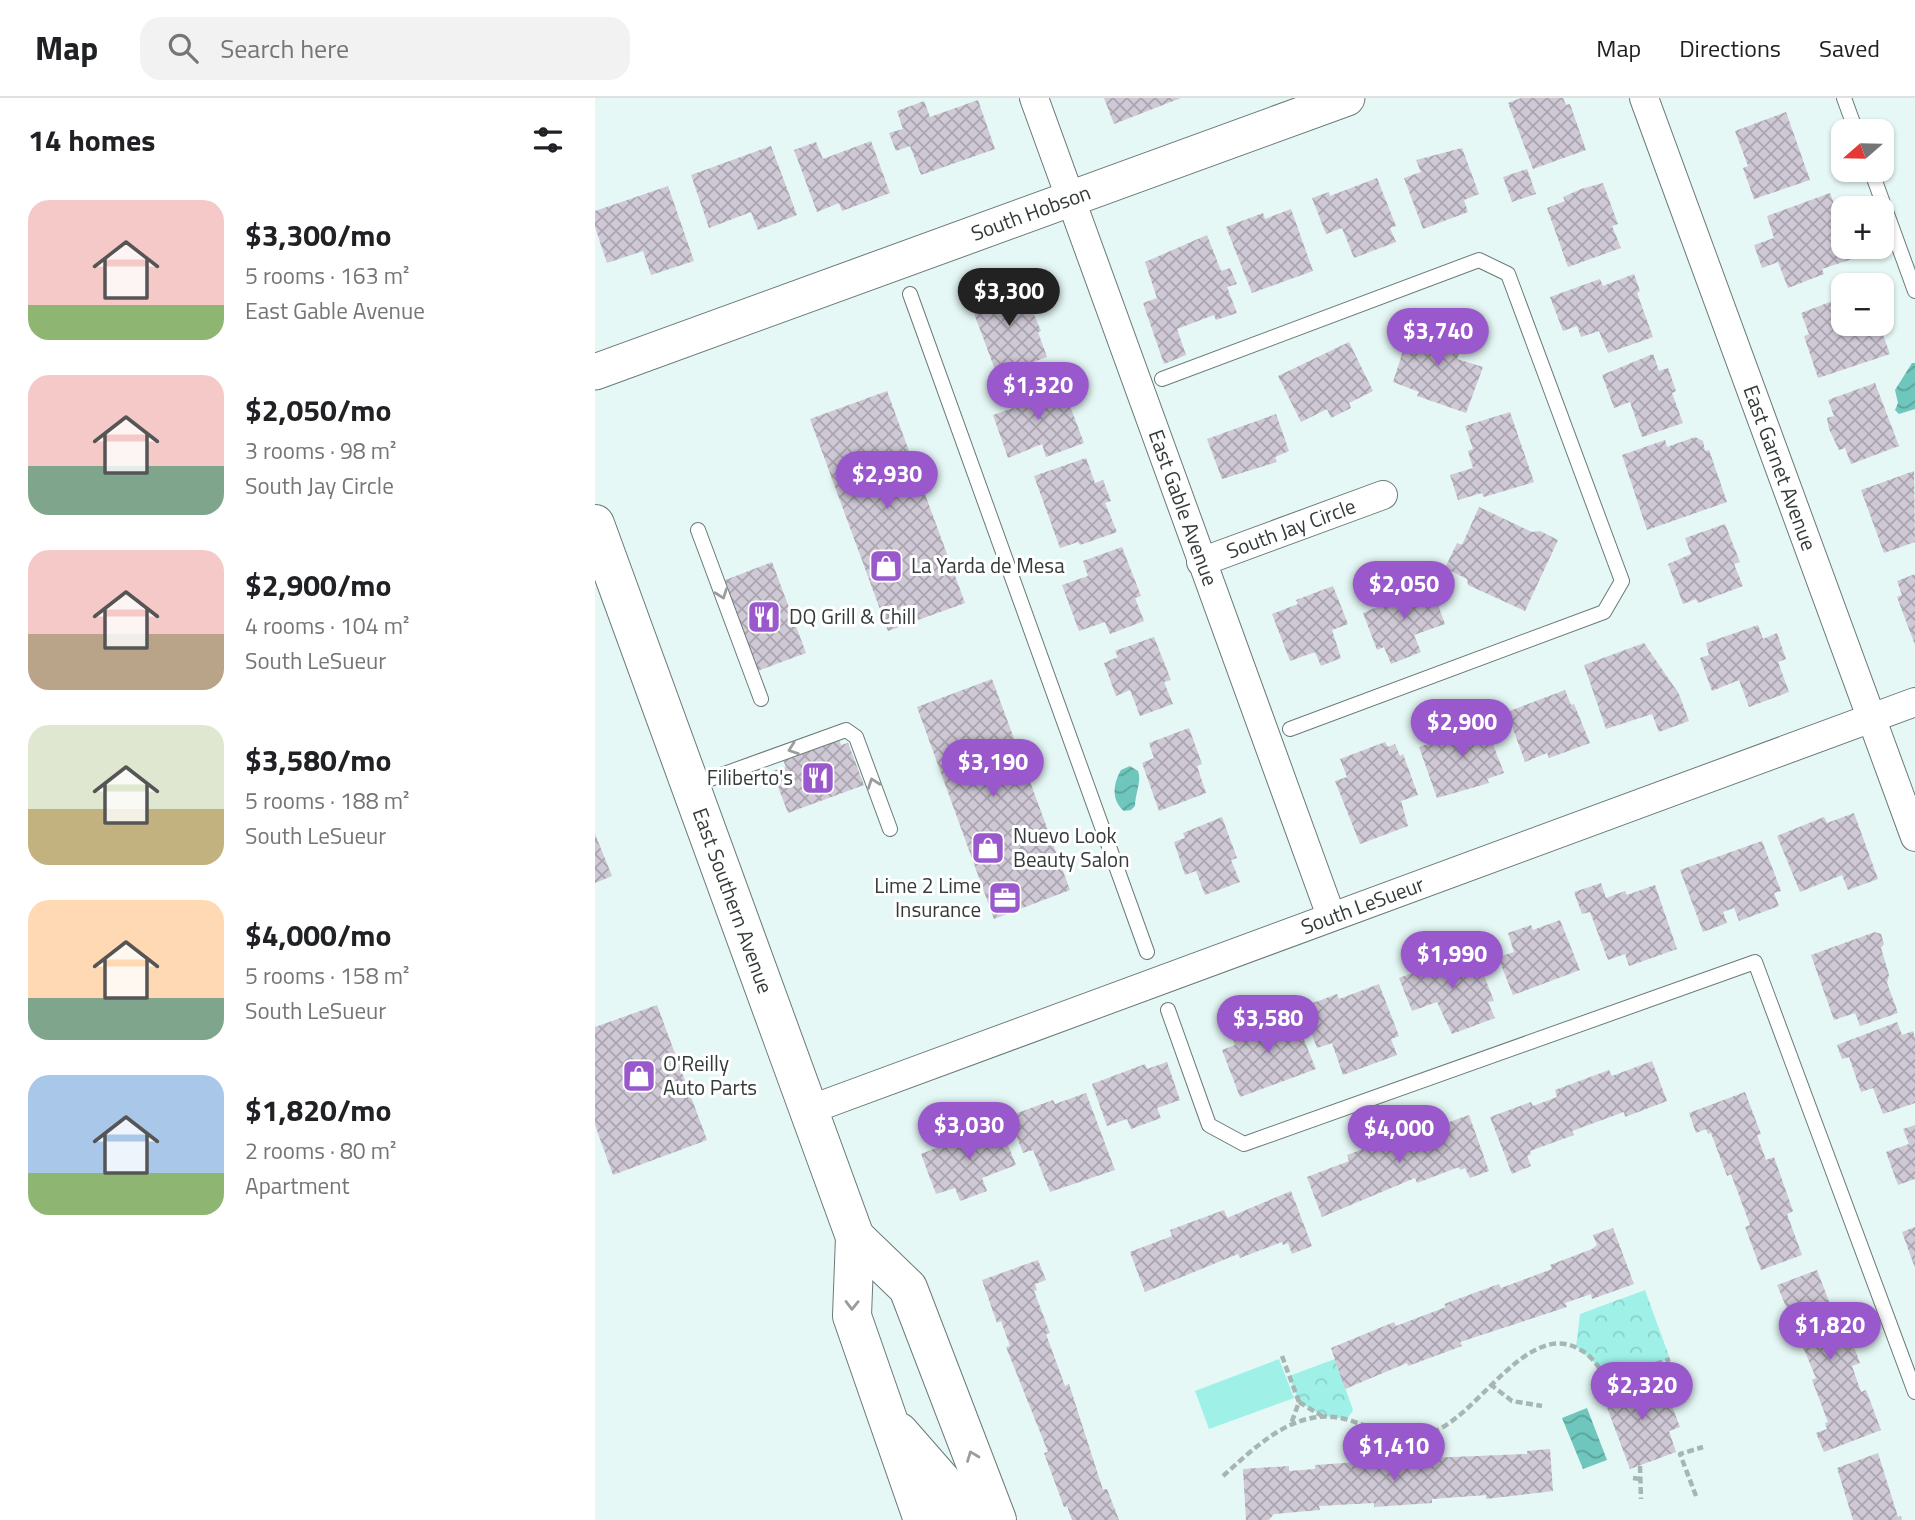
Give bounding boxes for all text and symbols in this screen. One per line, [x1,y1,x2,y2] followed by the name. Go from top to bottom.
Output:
[140,17,630,80] search box
[35,23,98,73] text: Map
[164,29,202,67] icon: search
[220,29,349,68] text: Search here
[1596,30,1641,66] text: Map
[1679,30,1781,66] text: Directions
[1819,30,1880,66] text: Saved
[28,117,155,163] text: 14 homes
[1831,119,1893,182] north arrow
[1831,119,1894,336] map controls
[529,121,567,159] icon: filters
[966,176,1095,249] street label: South Hobson
[1831,196,1894,259] button: +
[245,212,391,258] text: $3,300/mo
[84,228,168,312] icon: home
[245,258,409,293] text: 5 rooms · 163 m²
[952,268,1066,328] pin: $3,300
[974,273,1044,308] text: $3,300
[1831,273,1894,336] button: −
[245,293,425,328] text: East Gable Avenue
[1381,308,1495,368] pin: $3,740
[1403,313,1473,348] text: $3,740
[981,362,1095,422] pin: $1,320
[1003,367,1073,402] text: $1,320
[1736,380,1826,555] street label: East Garnet Avenue
[245,387,391,433] text: $2,050/mo
[84,403,168,487] icon: home
[1141,425,1227,590] street label: East Gable Avenue
[245,433,396,468] text: 3 rooms · 98 m²
[830,452,944,511] pin: $2,930
[852,456,922,491] text: $2,930
[245,468,394,503] text: South Jay Circle
[1221,489,1360,566] street label: South Jay Circle
[867,547,905,585] shop icon: La Yarda de Mesa
[911,549,1065,581] place label: La Yarda de Mesa
[1347,561,1461,621] pin: $2,050
[245,562,391,608] text: $2,900/mo
[1369,566,1439,601] text: $2,050
[84,578,168,662] icon: home
[714,588,728,600] one-way arrow
[745,598,783,636] restaurant icon: DQ Grill & Chill
[789,600,916,632] place label: DQ Grill & Chill
[245,608,409,643] text: 4 rooms · 104 m²
[245,643,386,678] text: South LeSueur
[1405,700,1519,759] pin: $2,900
[1427,704,1497,739] text: $2,900
[245,737,391,783] text: $3,580/mo
[787,740,799,754] one-way arrow
[936,740,1050,799] pin: $3,190
[958,744,1028,779] text: $3,190
[84,753,168,837] icon: home
[799,759,837,797] restaurant icon: Filiberto's
[707,761,793,793] place label: Filiberto's
[867,777,881,790] one-way arrow
[245,783,409,818] text: 5 rooms · 188 m²
[685,803,782,998] street label: East Southern Avenue
[245,818,386,853] text: South LeSueur
[1013,819,1129,875] place label: Nuevo Look Beauty Salon
[969,829,1007,867] shop icon: Nuevo Look Beauty Salon
[1296,868,1428,942] street label: South LeSueur
[874,869,981,925] place label: Lime 2 Lime Insurance
[986,879,1024,917] office icon: Lime 2 Lime Insurance
[245,912,391,958] text: $4,000/mo
[84,928,168,1012] icon: home
[1395,932,1509,991] pin: $1,990
[1417,936,1487,971] text: $1,990
[245,958,409,993] text: 5 rooms · 158 m²
[245,993,386,1028] text: South LeSueur
[1211,996,1325,1055] pin: $3,580
[1233,1000,1303,1035] text: $3,580
[663,1047,757,1103] place label: O'Reilly Auto Parts
[620,1057,658,1095] shop icon: O'Reilly Auto Parts
[245,1087,391,1133] text: $1,820/mo
[912,1102,1026,1162] pin: $3,030
[84,1103,168,1187] icon: home
[1342,1105,1456,1165] pin: $4,000
[934,1107,1004,1142] text: $3,030
[1364,1110,1434,1145] text: $4,000
[245,1133,396,1168] text: 2 rooms · 80 m²
[245,1168,350,1203] text: Apartment
[845,1300,860,1311] one-way arrow
[1773,1302,1887,1362] pin: $1,820
[1795,1307,1865,1342] text: $1,820
[1585,1362,1699,1422] pin: $2,320
[1607,1367,1677,1402] text: $2,320
[1337,1424,1451,1483] pin: $1,410
[1359,1428,1429,1463] text: $1,410
[967,1451,981,1463] one-way arrow

